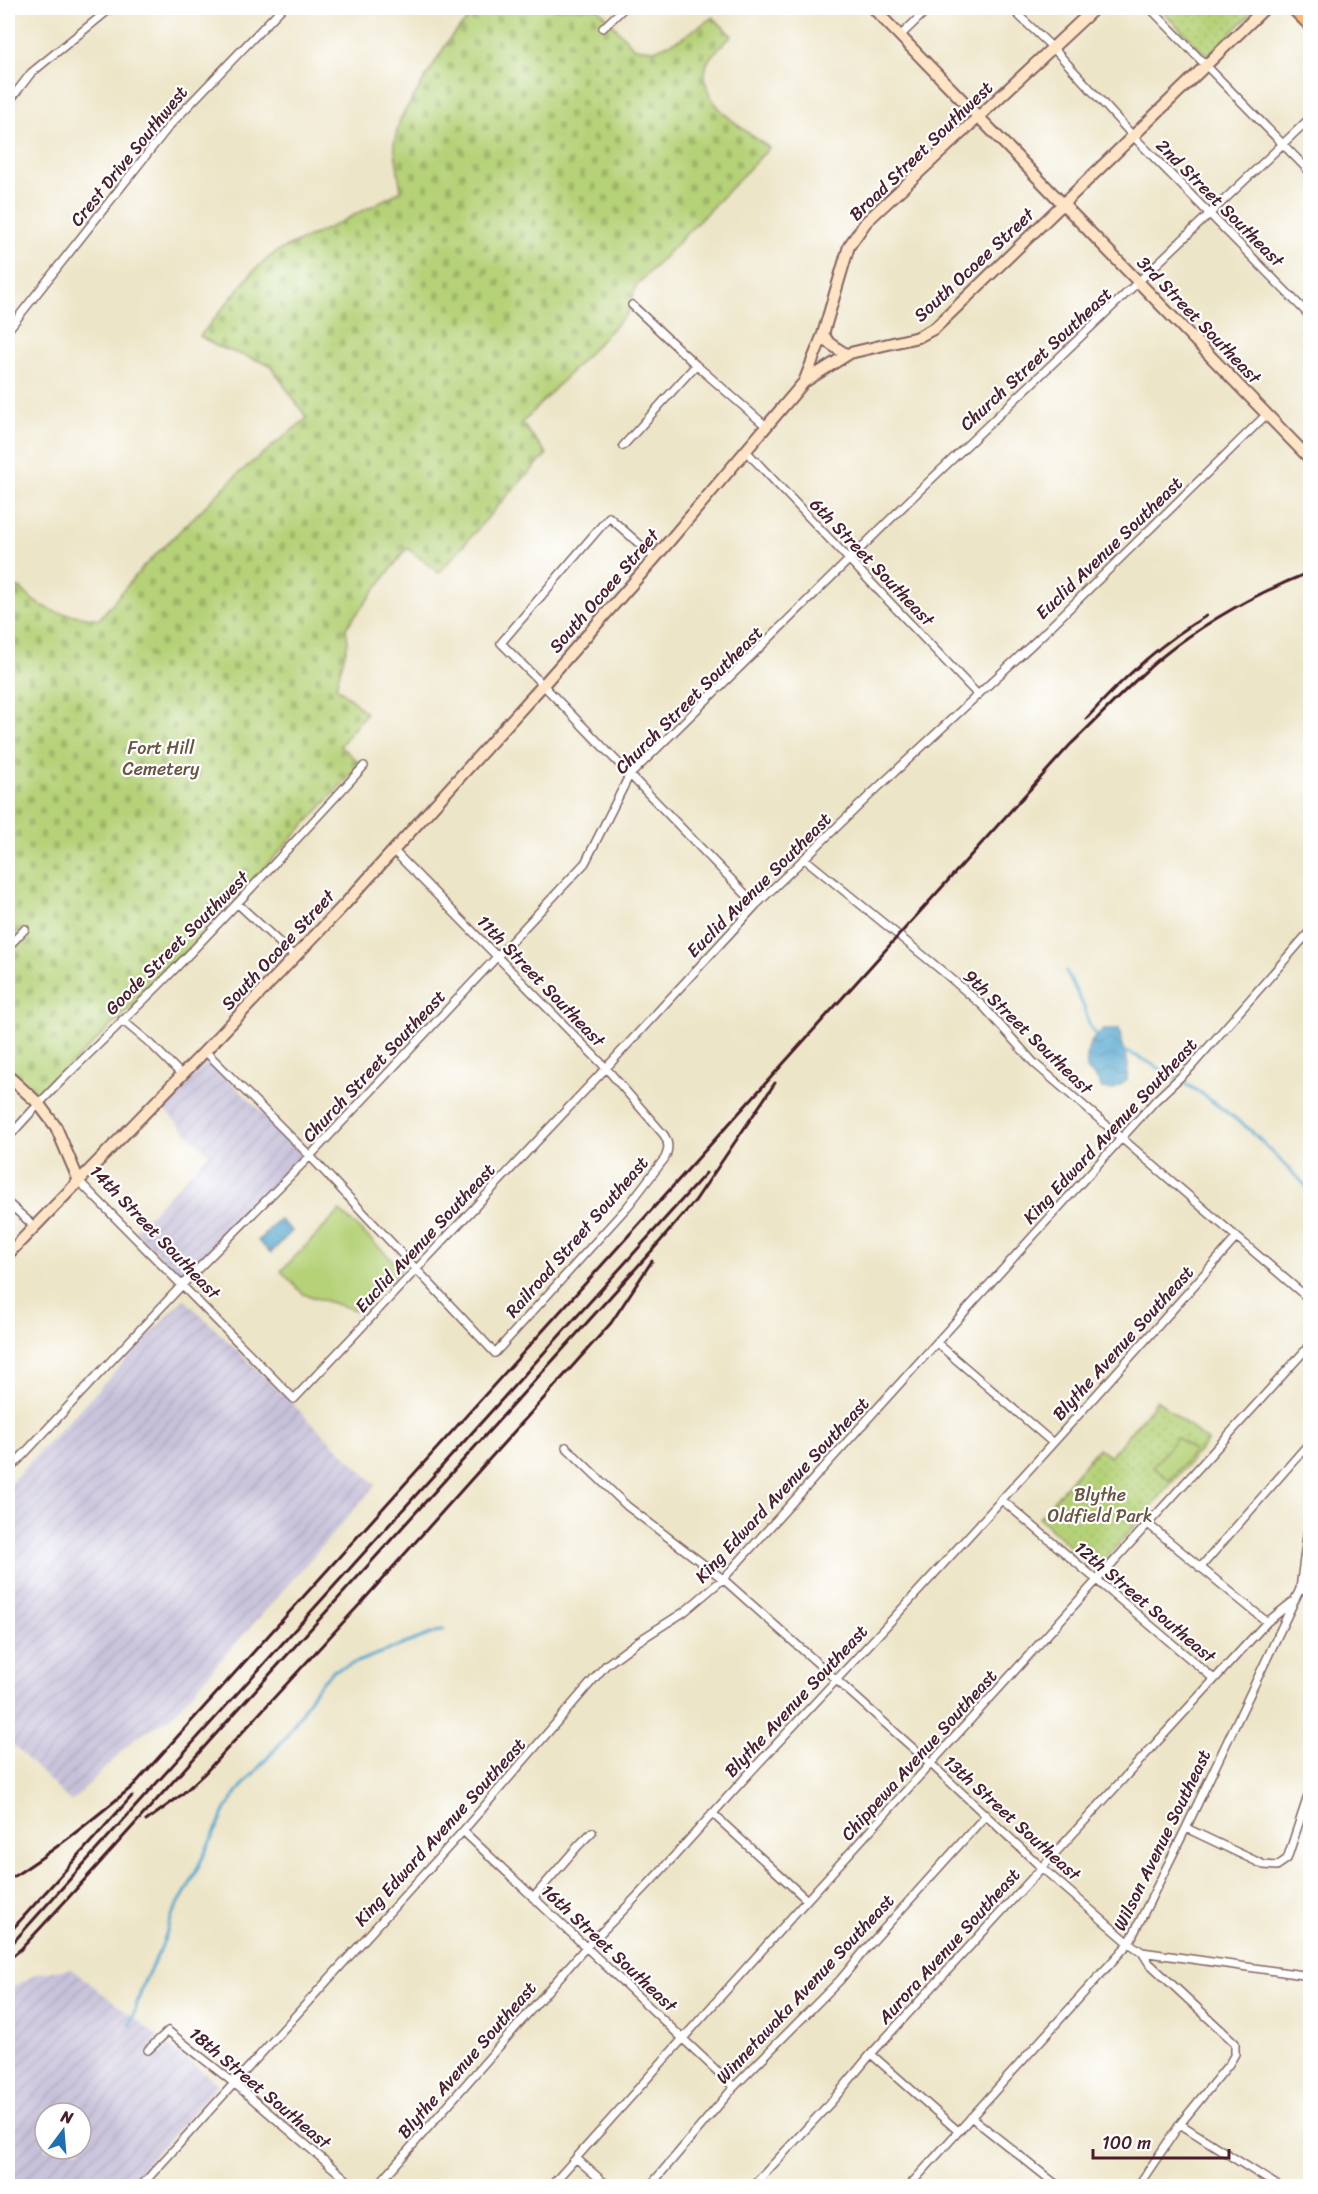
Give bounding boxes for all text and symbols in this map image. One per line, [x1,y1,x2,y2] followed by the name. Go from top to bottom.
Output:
[841,73,1001,229] street label: Broad Street Southwest
[62,78,196,234] street label: Crest Drive Southwest
[1148,131,1293,276] street label: 2nd Street Southeast
[906,199,1043,330] street label: South Ocoee Street
[1129,248,1270,392] street label: 3rd Street Southeast
[952,279,1120,439] street label: Church Street Southeast
[1027,468,1191,627] street label: Euclid Avenue Southeast
[802,490,943,635] street label: 6th Street Southeast
[541,521,668,661] street label: South Ocoee Street
[607,618,771,782] street label: Church Street Southeast
[123,732,200,785] park label: Fort Hill Cemetery
[678,804,840,966] street label: Euclid Avenue Southeast
[97,862,258,1023] street label: Goode Street Southwest
[213,881,344,1018] street label: South Ocoee Street
[469,907,614,1056] street label: 11th Street Southeast
[956,961,1101,1103] street label: 9th Street Southeast
[294,982,454,1150] street label: Church Street Southeast
[1015,1030,1206,1232] street label: King Edward Avenue Southeast
[497,1149,657,1325] street label: Railroad Street Southeast
[347,1155,504,1320] street label: Euclid Avenue Southeast
[82,1157,229,1308] street label: 14th Street Southeast
[1044,1258,1202,1428] street label: Blythe Avenue Southeast
[687,1389,878,1591] street label: King Edward Avenue Southeast
[1047,1479,1153,1532] park label: Blythe Oldfield Park
[1067,1533,1224,1672] street label: 12th Street Southeast
[716,1617,876,1785] street label: Blythe Avenue Southeast
[833,1661,1005,1848] street label: Chippewa Avenue Southeast
[346,1730,534,1934] street label: King Edward Avenue Southeast
[1104,1744,1220,1936] street label: Wilson Avenue Southeast
[936,1747,1089,1890] street label: 13th Street Southeast
[869,1860,1028,2032] street label: Aurora Avenue Southeast
[533,1876,685,2021] street label: 16th Street Southeast
[708,1886,903,2092] street label: Winnetawaka Avenue Southeast
[389,1974,545,2146] street label: Blythe Avenue Southeast
[182,2019,339,2158] street label: 18th Street Southeast
[33,2101,93,2161] north arrow
[57,2101,77,2133] text: N
[1093,2122,1230,2160] scale bar
[1102,2127,1151,2159] text: 100 m

